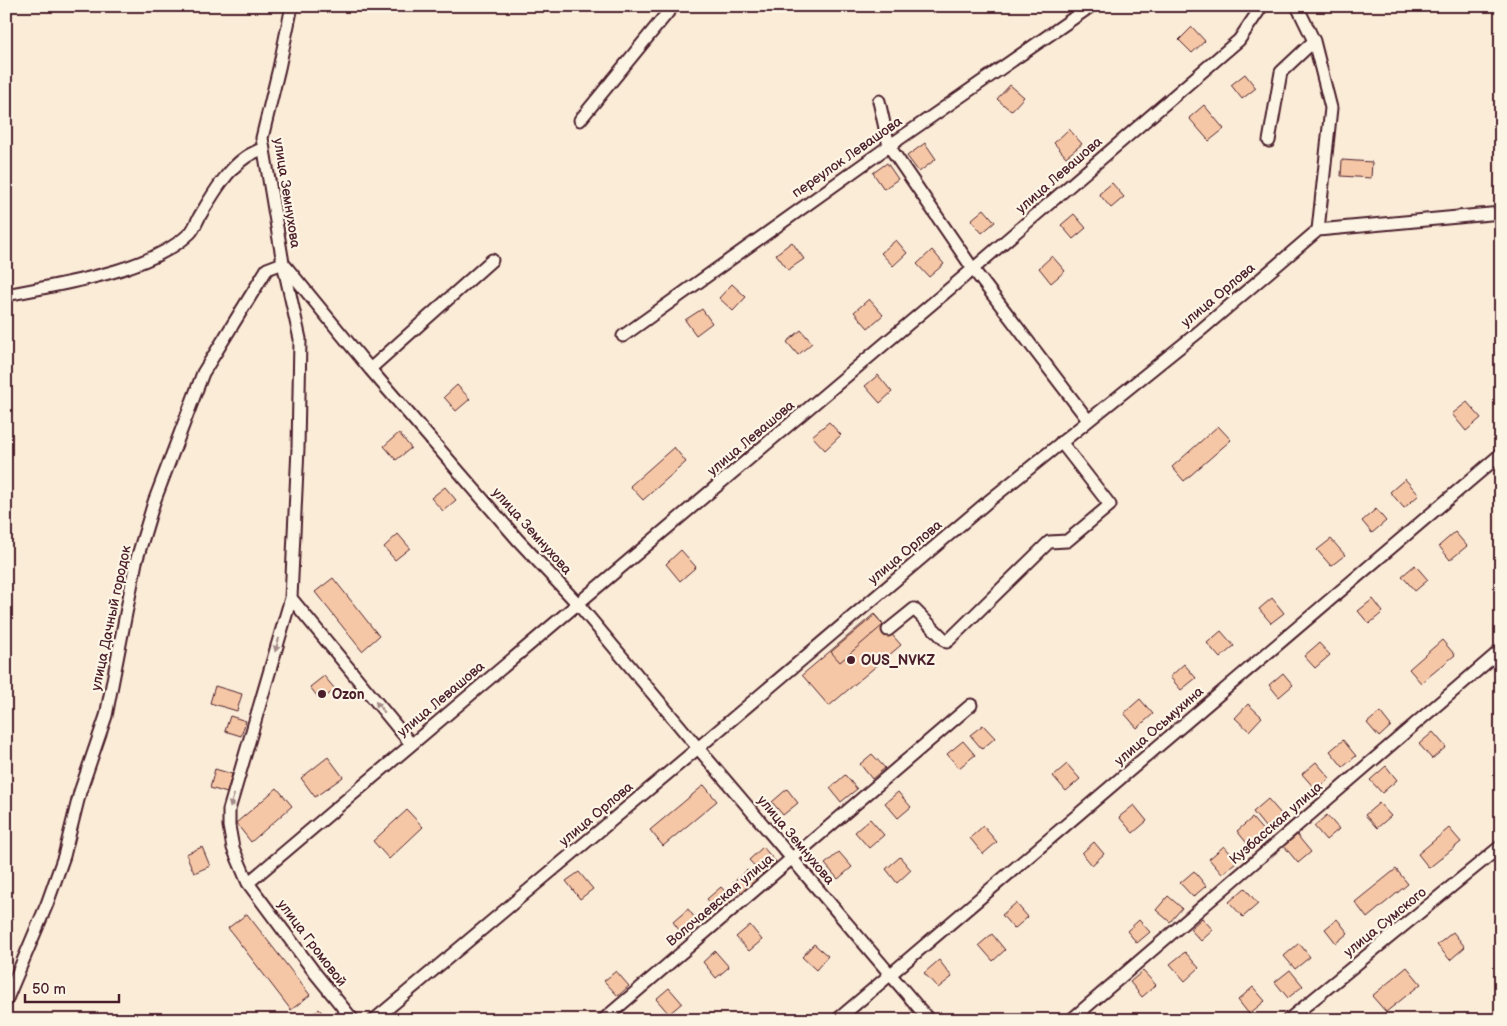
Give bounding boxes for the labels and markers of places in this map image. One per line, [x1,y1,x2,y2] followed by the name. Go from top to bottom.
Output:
[861,652,935,669] place label: OUS_NVKZ
[845,654,857,666] marker: OUS_NVKZ
[332,686,365,703] place label: Ozon
[316,688,328,700] marker: Ozon

